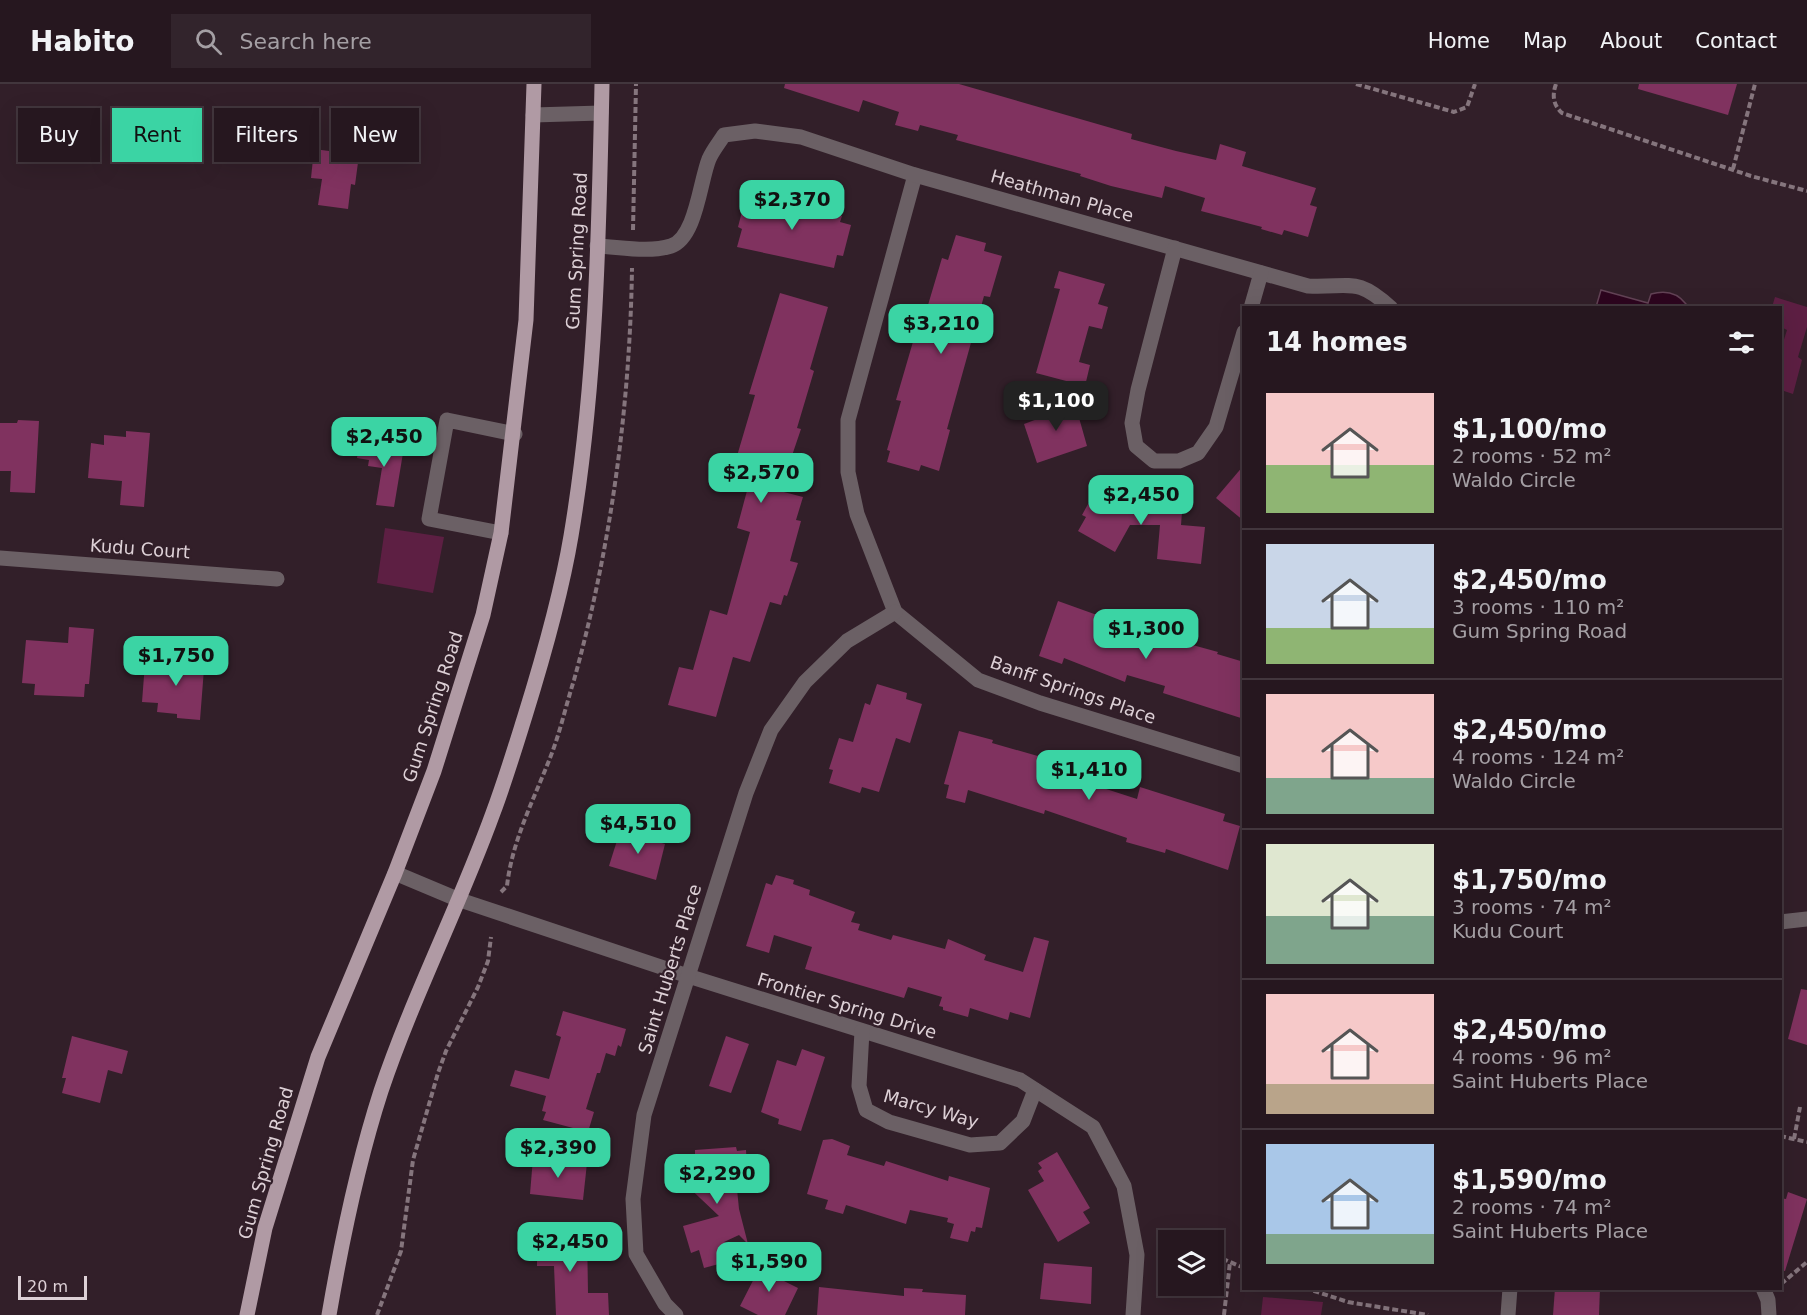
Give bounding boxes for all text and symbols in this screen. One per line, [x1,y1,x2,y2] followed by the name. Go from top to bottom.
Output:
[171,14,591,68] search box
[30,25,135,58] text: Habito
[192,25,225,58] icon: search
[240,29,372,54] text: Search here
[1428,29,1490,53] text: Home
[1523,29,1567,53] text: Map
[1600,29,1662,53] text: About
[1695,29,1777,53] text: Contact
[18,108,100,162] chip: Buy
[112,108,202,162] chip: Rent
[214,108,319,162] chip: Filters
[331,108,419,162] chip: New
[988,165,1136,226] street label: Heathman Place
[562,172,591,330] street label: Gum Spring Road
[743,180,841,231] pin: $2,370
[753,187,831,211] text: $2,370
[892,304,990,355] pin: $3,210
[902,311,980,335] text: $3,210
[1725,326,1758,359] icon: filters
[1266,327,1408,357] text: 14 homes
[1007,381,1105,432] pin: $1,100
[1017,388,1095,412] text: $1,100
[1452,414,1607,444] text: $1,100/mo
[335,417,433,468] pin: $2,450
[1314,417,1386,489] icon: home
[345,424,423,448] text: $2,450
[1452,444,1612,468] text: 2 rooms · 52 m²
[712,453,810,504] pin: $2,570
[722,460,800,484] text: $2,570
[1452,468,1576,492] text: Waldo Circle
[1092,475,1190,526] pin: $2,450
[1102,482,1180,506] text: $2,450
[89,535,191,562] street label: Kudu Court
[1452,565,1607,595] text: $2,450/mo
[1314,568,1386,640] icon: home
[1452,595,1624,619] text: 3 rooms · 110 m²
[1097,609,1195,660] pin: $1,300
[1107,616,1185,640] text: $1,300
[1452,619,1627,643] text: Gum Spring Road
[398,629,467,785] street label: Gum Spring Road
[127,636,225,687] pin: $1,750
[137,643,215,667] text: $1,750
[988,651,1159,728] street label: Banff Springs Place
[1452,715,1607,745] text: $2,450/mo
[1314,718,1386,790] icon: home
[1452,745,1624,769] text: 4 rooms · 124 m²
[1040,750,1138,801] pin: $1,410
[1050,757,1128,781] text: $1,410
[1452,769,1576,793] text: Waldo Circle
[589,804,687,855] pin: $4,510
[599,811,677,835] text: $4,510
[1452,865,1607,895] text: $1,750/mo
[1314,868,1386,940] icon: home
[634,881,705,1056] street label: Saint Huberts Place
[1452,895,1612,919] text: 3 rooms · 74 m²
[1452,919,1563,943] text: Kudu Court
[755,968,939,1043] street label: Frontier Spring Drive
[1452,1015,1607,1045] text: $2,450/mo
[1314,1018,1386,1090] icon: home
[1452,1045,1612,1069] text: 4 rooms · 96 m²
[1452,1069,1648,1093] text: Saint Huberts Place
[234,1084,297,1242] street label: Gum Spring Road
[881,1085,982,1132] street label: Marcy Way
[509,1128,607,1179] pin: $2,390
[519,1135,597,1159] text: $2,390
[668,1154,766,1205] pin: $2,290
[678,1161,756,1185] text: $2,290
[1452,1165,1607,1195] text: $1,590/mo
[1314,1168,1386,1240] icon: home
[1452,1195,1612,1219] text: 2 rooms · 74 m²
[1452,1219,1648,1243] text: Saint Huberts Place
[521,1222,619,1273] pin: $2,450
[531,1229,609,1253] text: $2,450
[1158,1230,1224,1296] map controls
[1158,1230,1224,1296] button: layers
[720,1242,818,1293] pin: $1,590
[730,1249,808,1273] text: $1,590
[18,1273,87,1300] scale bar
[27,1277,68,1296] text: 20 m

